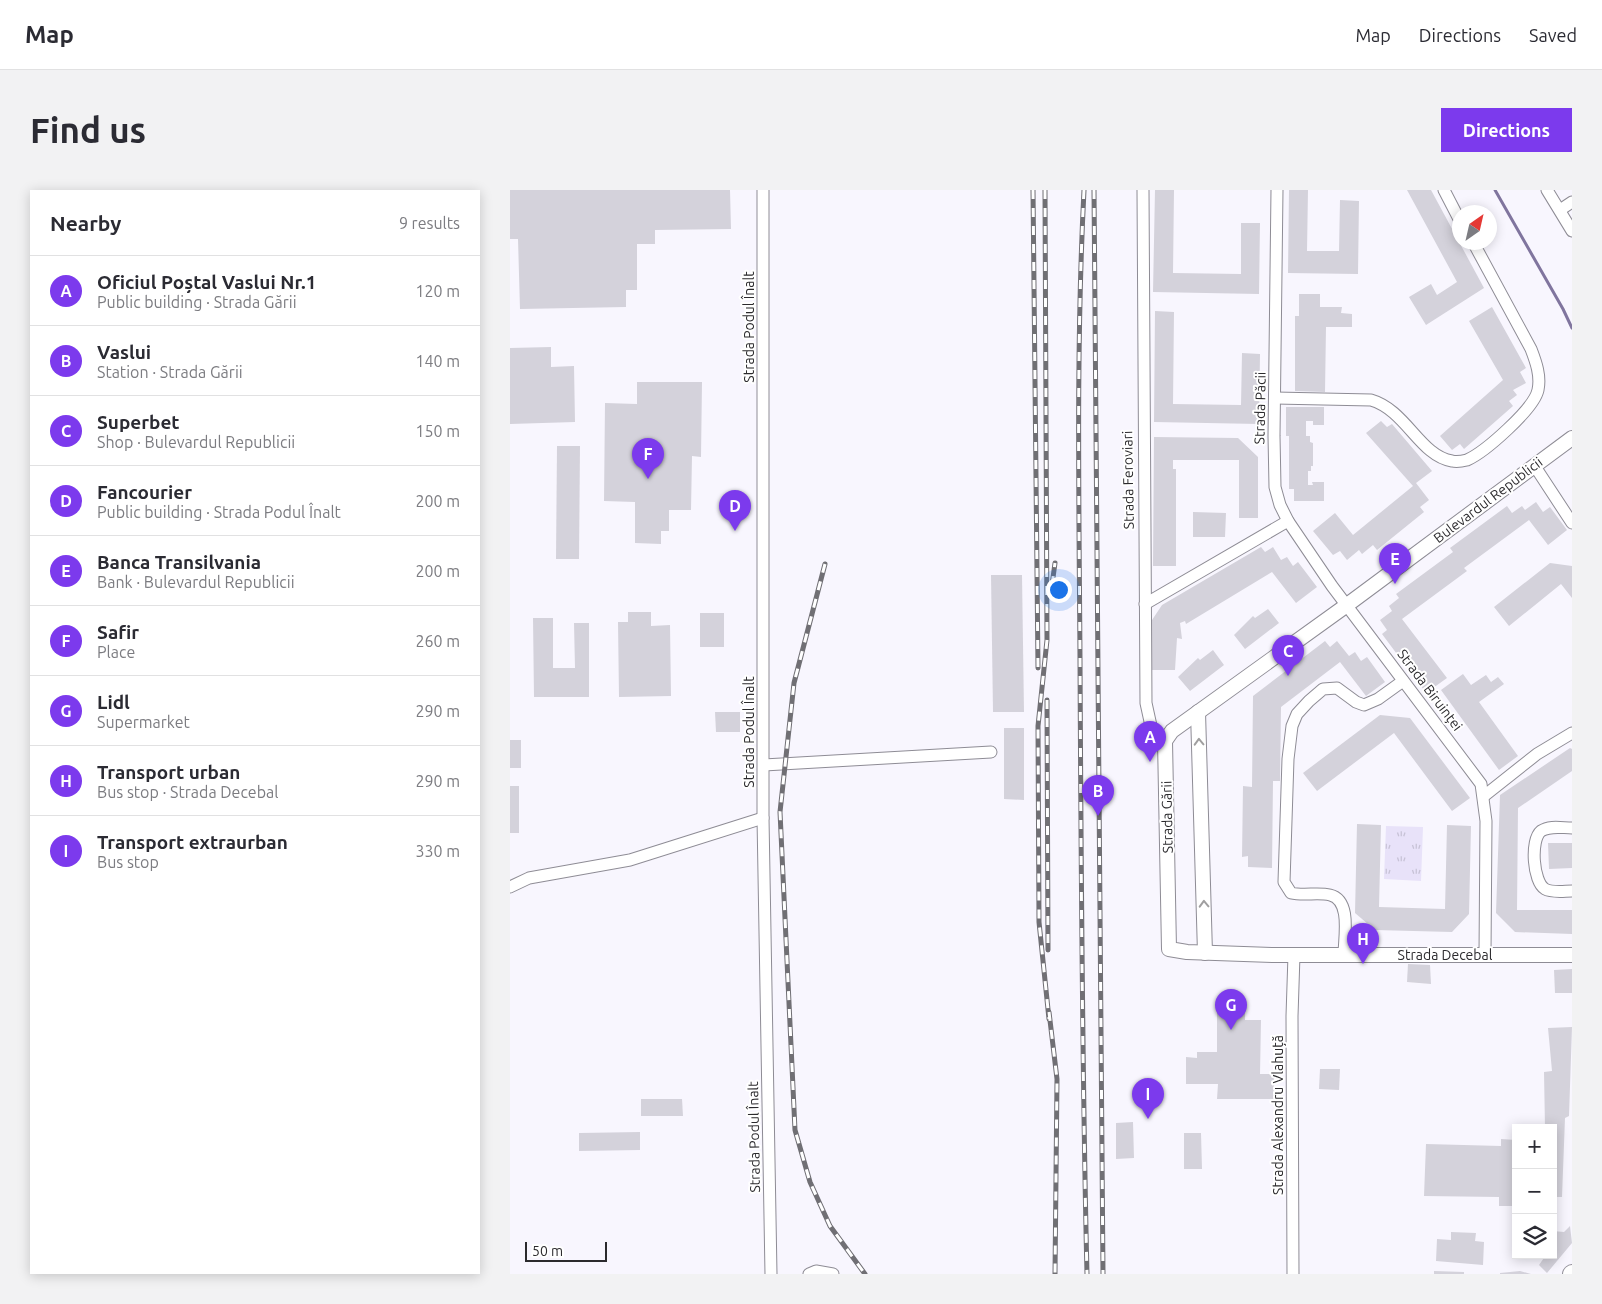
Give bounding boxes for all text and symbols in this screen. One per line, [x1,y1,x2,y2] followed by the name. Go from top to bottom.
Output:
[25,21,74,48] text: Map
[1355,25,1391,45] text: Map
[1419,25,1501,45] text: Directions
[1529,25,1577,45] text: Saved
[1441,108,1572,152] button: Directions
[30,110,146,150] text: Find us
[1452,205,1497,250] north arrow
[50,211,121,235] text: Nearby
[399,214,460,232] text: 9 results
[97,271,317,293] text: Oficiul Poștal Vaslui Nr.1
[740,271,757,383] street label: Strada Podul Înalt
[60,282,72,300] text: A
[415,282,460,300] text: 120 m
[97,293,297,311] text: Public building · Strada Gării
[97,341,151,363] text: Vaslui
[61,352,71,370] text: B
[415,352,460,370] text: 140 m
[97,363,243,381] text: Station · Strada Gării
[1251,372,1269,444] street label: Strada Păcii
[97,411,180,433] text: Superbet
[61,422,71,440] text: C
[415,422,460,440] text: 150 m
[1119,431,1137,529] street label: Strada Feroviari
[97,433,295,451] text: Shop · Bulevardul Republicii
[632,438,664,479] pin: F
[1431,454,1545,546] street label: Bulevardul Republicii
[97,481,192,503] text: Fancourier
[719,490,751,531] pin: D
[60,492,72,510] text: D
[415,492,460,510] text: 200 m
[97,503,341,521] text: Public building · Strada Podul Înalt
[1379,543,1411,584] pin: E
[97,551,261,573] text: Banca Transilvania
[61,562,71,580] text: E
[415,562,460,580] text: 200 m
[97,573,295,591] text: Bank · Bulevardul Republicii
[1046,577,1072,603] your location
[97,621,139,643] text: Safir
[62,632,71,650] text: F
[415,632,460,650] text: 260 m
[1272,635,1304,676] pin: C
[97,643,135,661] text: Place
[1394,646,1466,734] street label: Strada Biruinței
[740,676,757,788] street label: Strada Podul Înalt
[97,691,130,713] text: Lidl
[60,702,72,720] text: G
[415,702,460,720] text: 290 m
[97,713,190,731] text: Supermarket
[1134,721,1166,762] pin: A
[1194,738,1204,746] one-way arrow
[97,761,240,783] text: Transport urban
[60,772,72,790] text: H
[415,772,460,790] text: 290 m
[1082,775,1114,816] pin: B
[1158,781,1176,853] street label: Strada Gării
[97,783,278,801] text: Bus stop · Strada Decebal
[97,831,288,853] text: Transport extraurban
[64,842,68,860] text: I
[415,842,460,860] text: 330 m
[97,853,159,871] text: Bus stop
[1198,900,1209,908] one-way arrow
[1347,923,1379,964] pin: H
[1398,947,1493,963] street label: Strada Decebal
[1215,989,1247,1030] pin: G
[1270,1035,1286,1195] street label: Strada Alexandru Vlahuță
[1132,1078,1164,1119] pin: I
[744,1081,763,1193] street label: Strada Podul Înalt
[1512,1124,1557,1259] map controls
[1512,1124,1557,1169] button: +
[1512,1169,1557,1214] button: −
[1512,1214,1557,1259] button: layers
[525,1239,608,1262] scale bar
[532,1243,563,1259] text: 50 m

